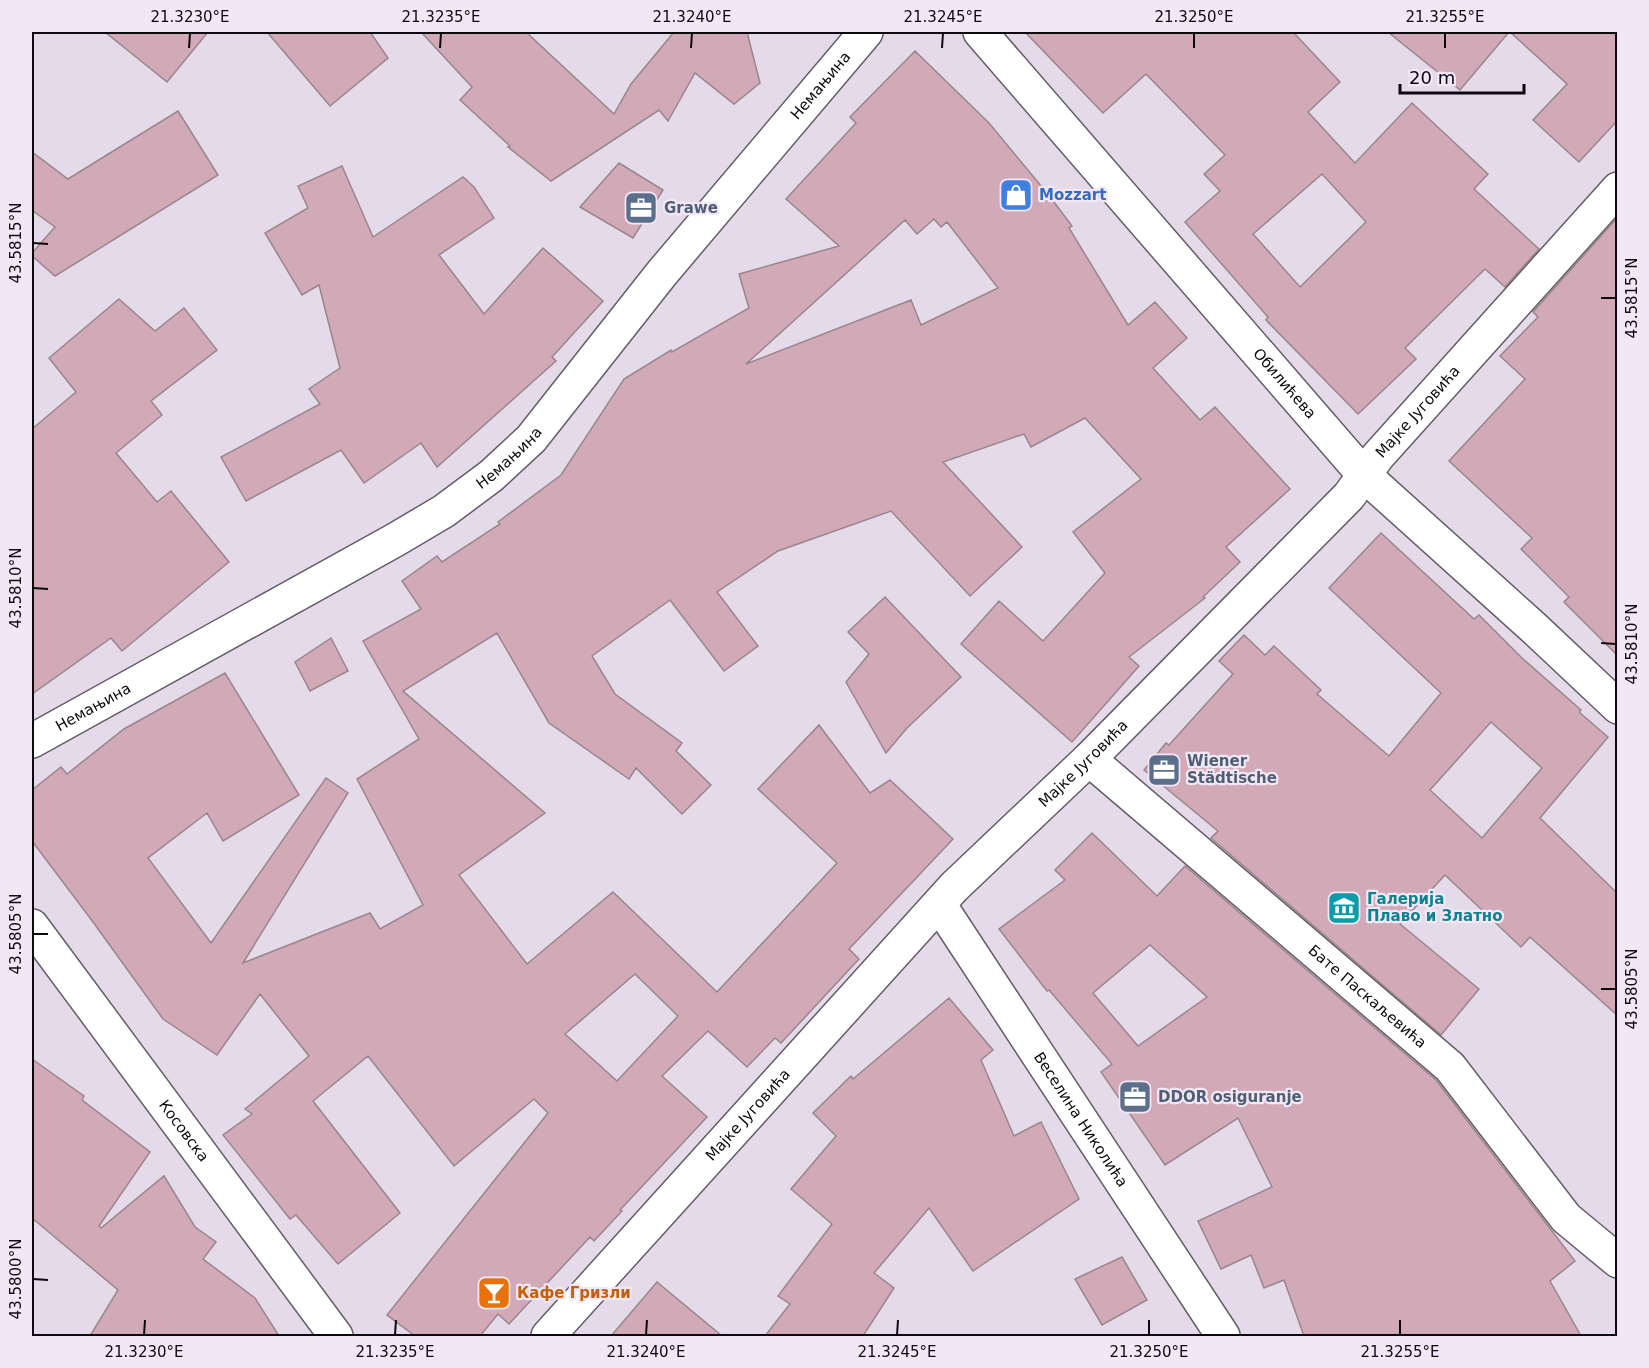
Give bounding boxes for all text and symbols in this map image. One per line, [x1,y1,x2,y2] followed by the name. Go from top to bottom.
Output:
[150,8,230,26] text: 21.3230°E
[401,8,481,26] text: 21.3235°E
[652,8,732,26] text: 21.3240°E
[903,8,983,26] text: 21.3245°E
[1154,8,1234,26] text: 21.3250°E
[1405,8,1485,26] text: 21.3255°E
[787,48,854,123] street label: Немањина
[1400,57,1524,95] scale bar
[1409,67,1455,88] text: 20 m
[998,177,1034,213] shop icon: Mozzart
[1039,186,1106,204] place label: Mozzart
[623,190,659,226] office icon: Grawe
[664,199,718,217] place label: Grawe
[7,203,25,283] text: 43.5815°N
[1623,258,1641,338] text: 43.5815°N
[1249,345,1320,422] street label: Обилићева
[1372,362,1464,461] street label: Мајке Југовића
[473,423,546,493] street label: Немањина
[7,548,25,628] text: 43.5810°N
[1623,604,1641,684] text: 43.5810°N
[52,679,134,735] street label: Немањина
[1035,716,1131,811] street label: Мајке Југовића
[1146,752,1182,788] office icon: Wiener Städtische
[1187,752,1277,787] place label: Wiener Städtische
[1326,890,1362,926] museum icon: Галерија Плаво и Златно
[1367,890,1503,925] place label: Галерија Плаво и Златно
[7,894,25,974] text: 43.5805°N
[1305,941,1430,1052] street label: Бате Паскаљевића
[1623,949,1641,1029] text: 43.5805°N
[1030,1049,1132,1190] street label: Веселина Николића
[702,1065,794,1165] street label: Мајке Југовића
[1117,1079,1153,1115] office icon: DDOR osiguranje
[1158,1088,1302,1106] place label: DDOR osiguranje
[155,1096,213,1165] street label: Косовска
[7,1239,25,1319] text: 43.5800°N
[476,1275,512,1311] bar icon: Кафе Гризли
[517,1284,631,1302] place label: Кафе Гризли
[104,1343,184,1361] text: 21.3230°E
[355,1343,435,1361] text: 21.3235°E
[606,1343,686,1361] text: 21.3240°E
[857,1343,937,1361] text: 21.3245°E
[1109,1343,1189,1361] text: 21.3250°E
[1360,1343,1440,1361] text: 21.3255°E

